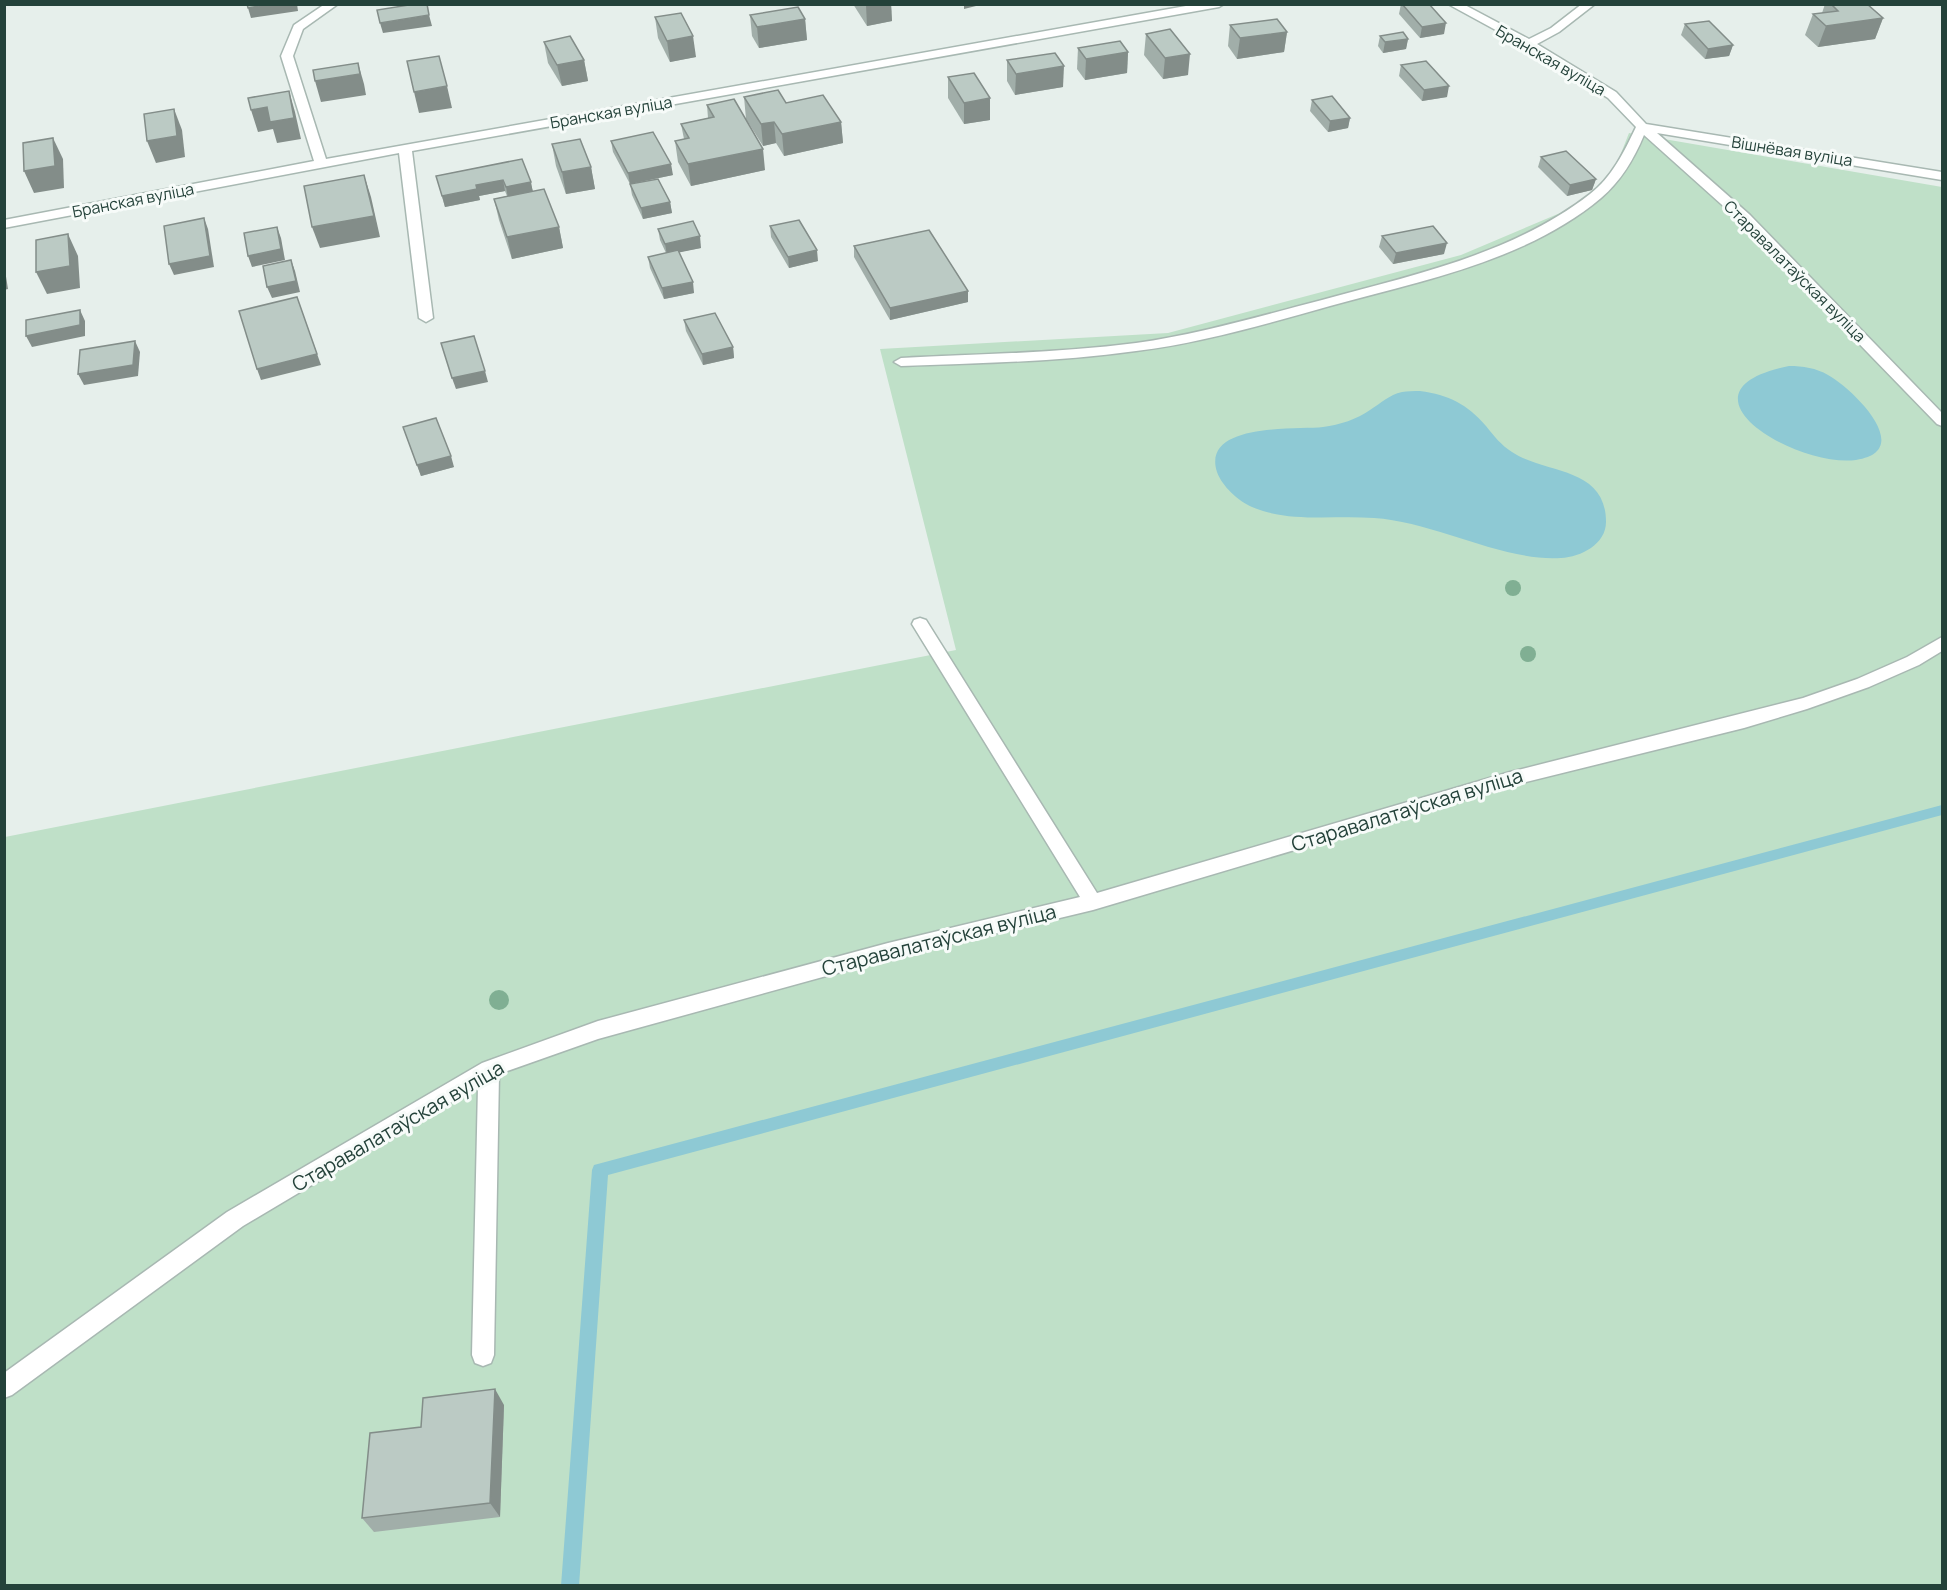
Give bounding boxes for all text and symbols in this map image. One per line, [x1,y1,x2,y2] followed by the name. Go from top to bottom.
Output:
[1492,20,1610,100] street label: Бранская вуліца
[548,90,674,134] street label: Бранская вуліца
[1730,131,1854,171] street label: Вішнёвая вуліца
[70,177,196,223] street label: Бранская вуліца
[1719,195,1871,347] street label: Старавалатаўская вуліца
[1288,761,1526,858] street label: Старавалатаўская вуліца
[819,897,1059,982] street label: Старавалатаўская вуліца
[287,1054,509,1197] street label: Старавалатаўская вуліца

